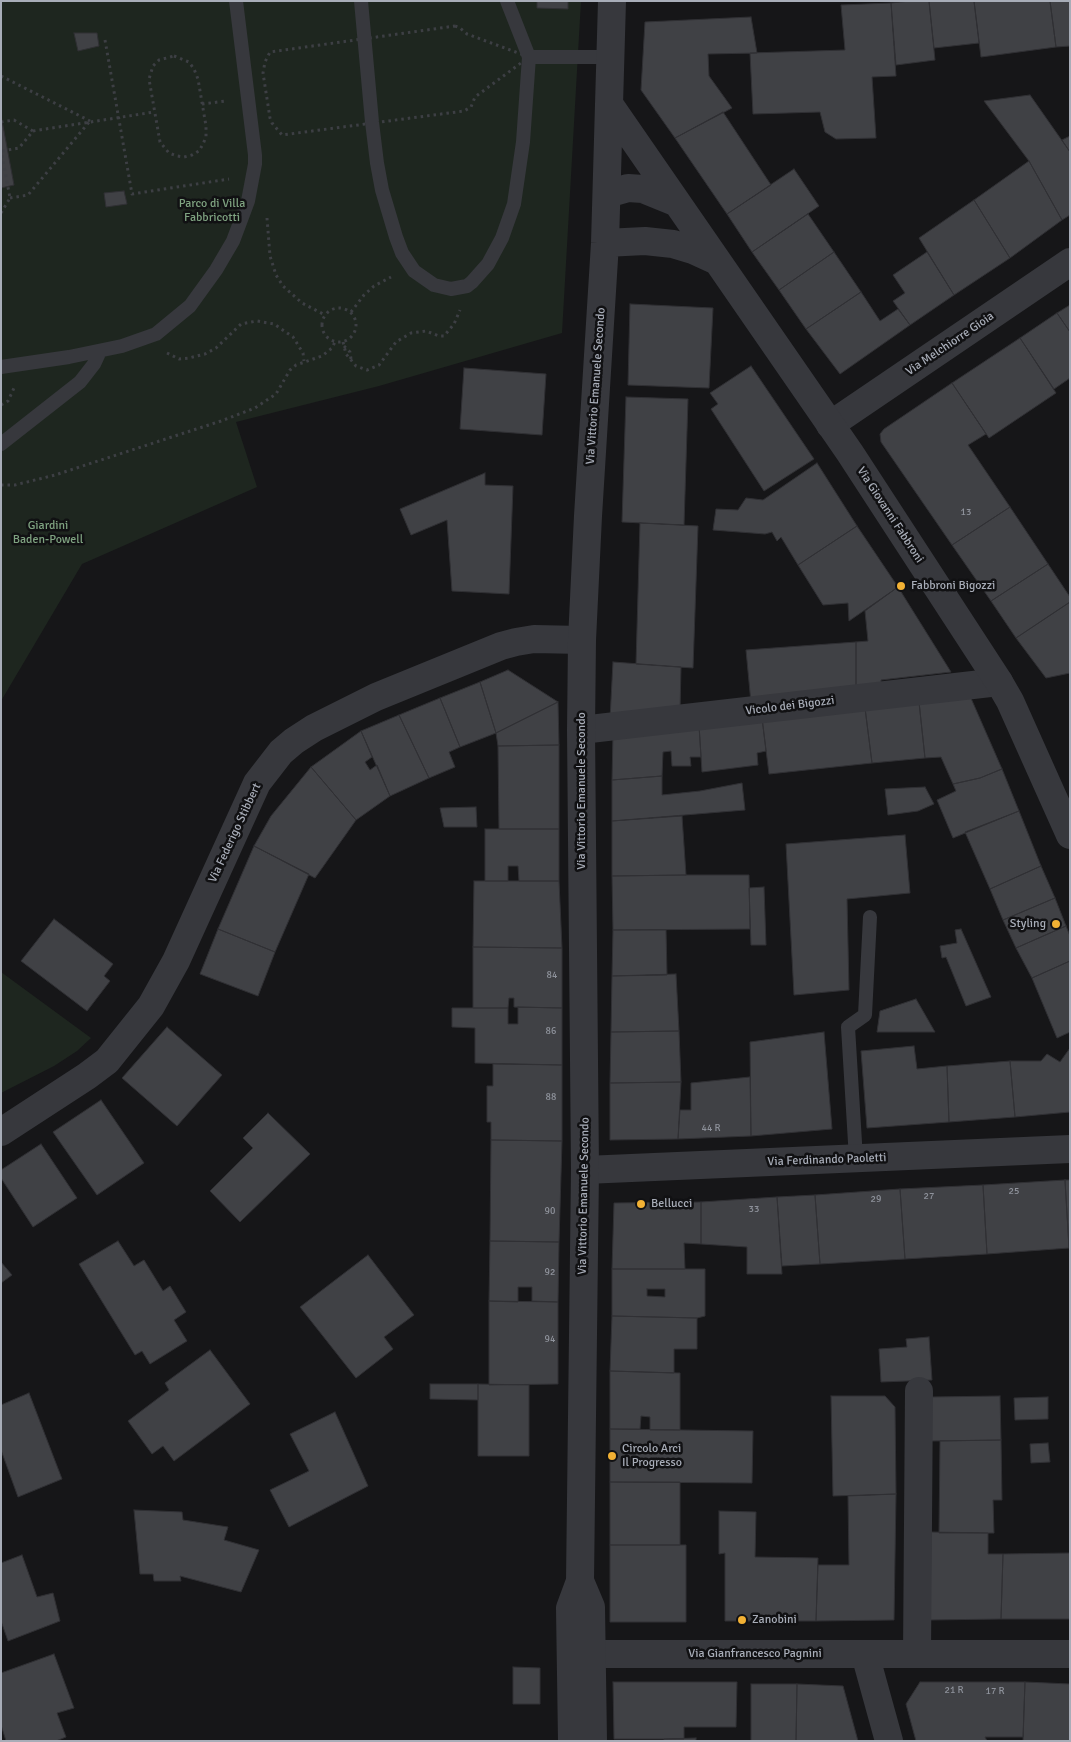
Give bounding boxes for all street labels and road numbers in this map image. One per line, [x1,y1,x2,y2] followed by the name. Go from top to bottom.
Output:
[583,307,609,465] street label: Via Vittorio Emanuele Secondo
[903,309,997,379] street label: Via Melchiorre Gioia
[854,464,926,566] street label: Via Giovanni Fabbroni
[745,693,835,719] street label: Vicolo dei Bigozzi
[575,712,589,870] street label: Via Vittorio Emanuele Secondo
[206,781,264,885] street label: Via Federigo Stibbert
[575,1117,593,1275] street label: Via Vittorio Emanuele Secondo
[767,1151,887,1169] street label: Via Ferdinando Paoletti
[688,1647,822,1661] street label: Via Gianfrancesco Pagnini

